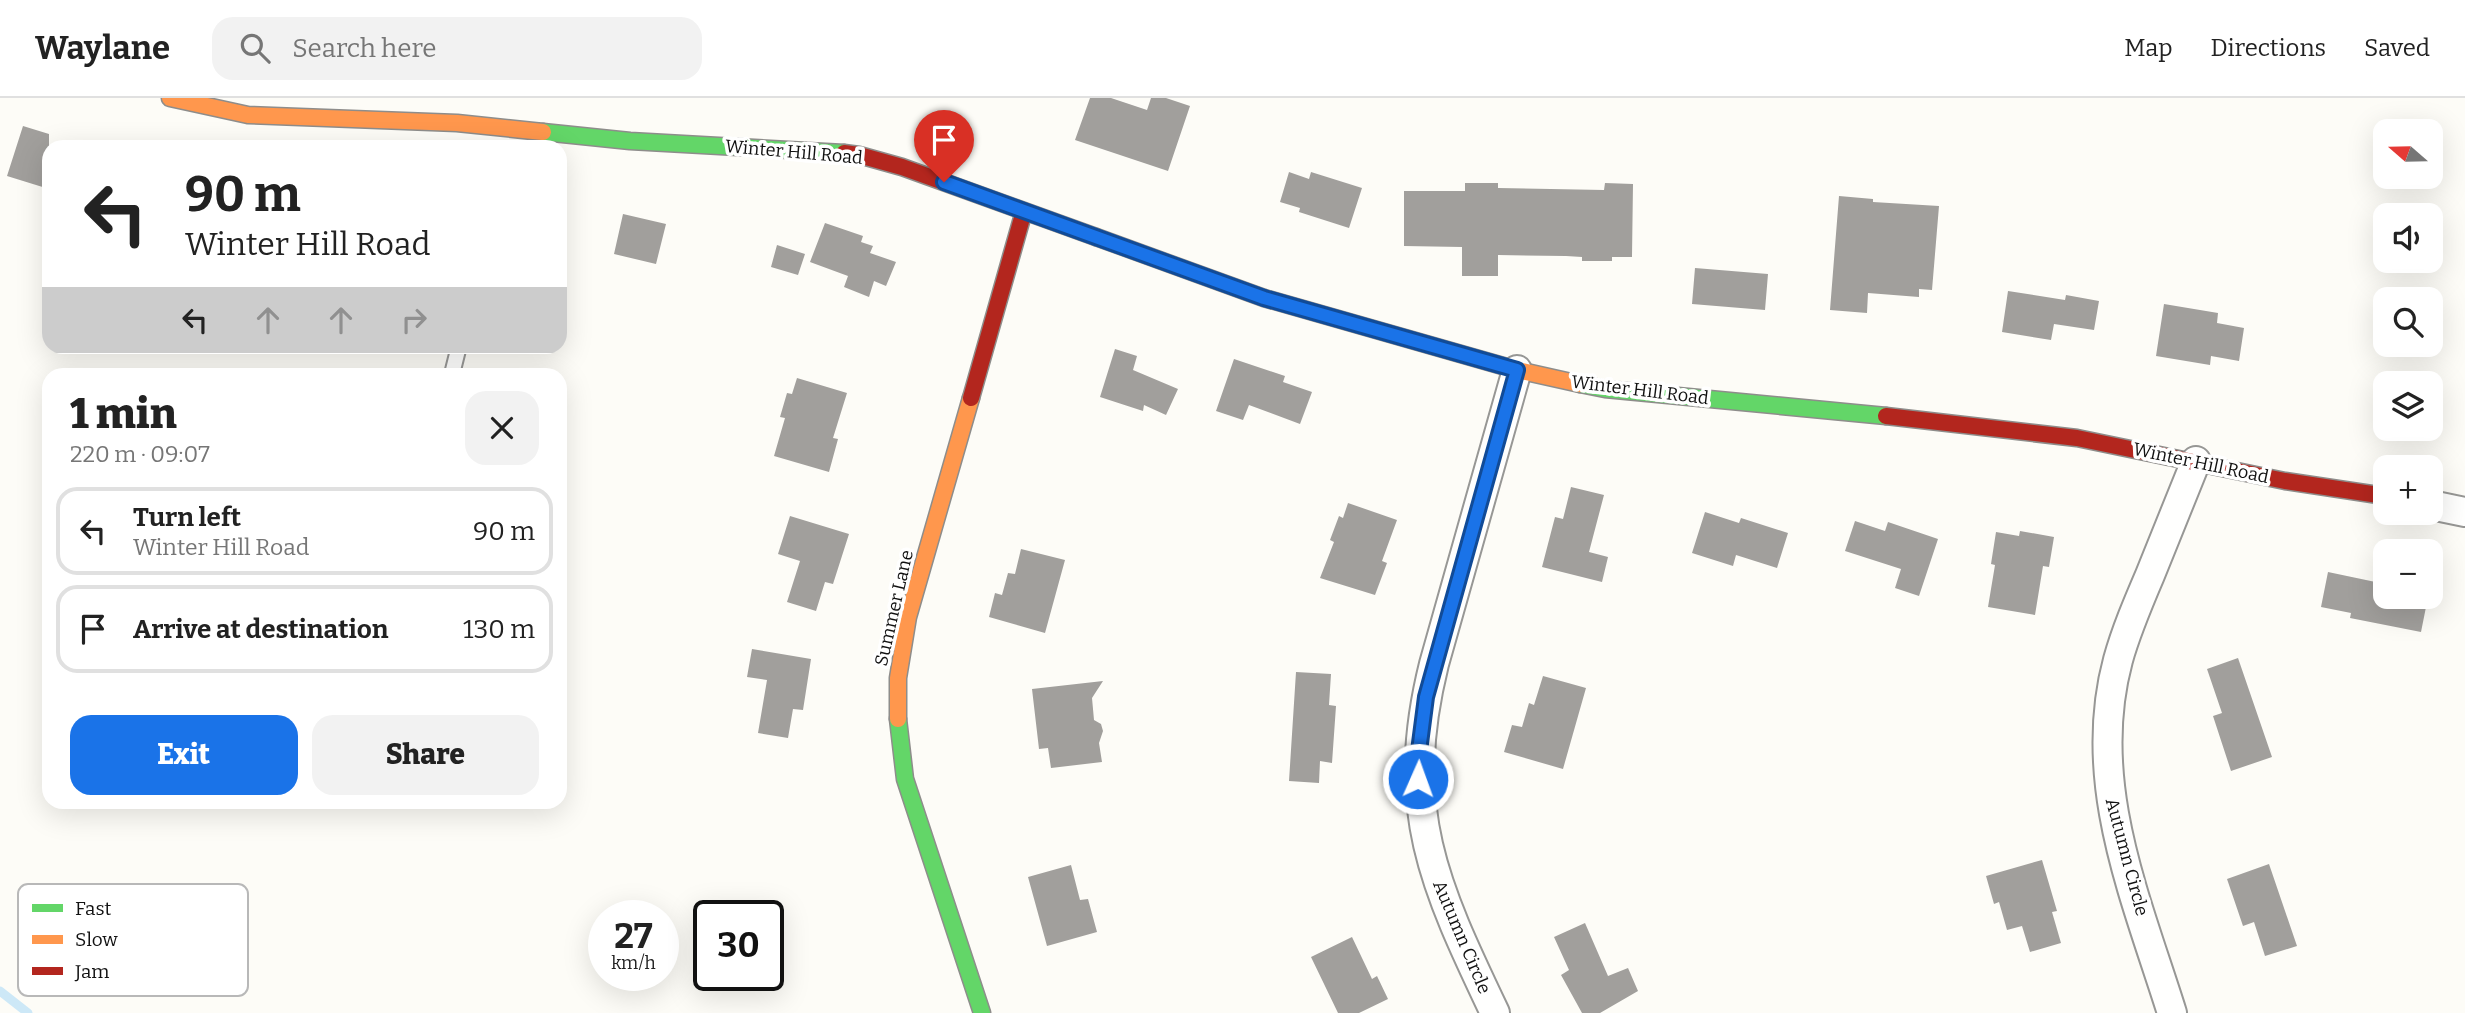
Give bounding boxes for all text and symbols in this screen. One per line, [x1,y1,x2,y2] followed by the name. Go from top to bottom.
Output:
[212,17,702,80] search box
[35,28,170,68] text: Waylane
[236,29,274,67] icon: search
[292,33,437,64] text: Search here
[2124,34,2173,62] text: Map
[2211,34,2326,62] text: Directions
[2364,34,2430,62] text: Saved
[914,110,974,182] pin
[2373,119,2443,189] north arrow
[2373,119,2443,609] map controls
[925,121,963,159] icon: arrive
[724,135,864,169] street label: Winter Hill Road
[185,165,301,224] text: 90 m
[70,168,161,259] icon: left
[2373,203,2443,273] button: sound
[185,225,430,263] text: Winter Hill Road
[2373,287,2443,357] button: search
[176,301,214,339] icon: left
[249,301,287,339] icon: ahead
[322,301,360,339] icon: ahead
[395,301,433,339] icon: right
[1570,371,1710,409] street label: Winter Hill Road
[2373,371,2443,441] button: layers
[70,389,177,439] text: 1 min
[465,391,539,465] button: close
[2131,438,2271,488] street label: Winter Hill Road
[70,440,210,468] text: 220 m · 09:07
[2373,455,2443,525] button: +
[133,502,241,533] text: Turn left
[74,512,112,550] icon: left
[473,516,535,547] text: 90 m
[133,533,309,561] text: Winter Hill Road
[2373,539,2443,609] button: −
[870,548,918,668] street label: Summer Lane
[74,610,112,648] icon: arrive
[133,614,388,645] text: Arrive at destination
[463,614,535,645] text: 130 m
[70,715,298,795] button: Exit
[312,715,539,795] button: Share
[1381,742,1455,816] position arrow
[2101,796,2153,918] street label: Autumn Circle
[1428,877,1496,997] street label: Autumn Circle
[18,884,248,996] legend
[75,897,112,920] text: Fast
[693,900,784,991] speed limit sign: 30
[614,915,653,957] text: 27
[75,928,118,951] text: Slow
[611,952,656,974] text: km/h
[74,960,109,983] text: Jam

